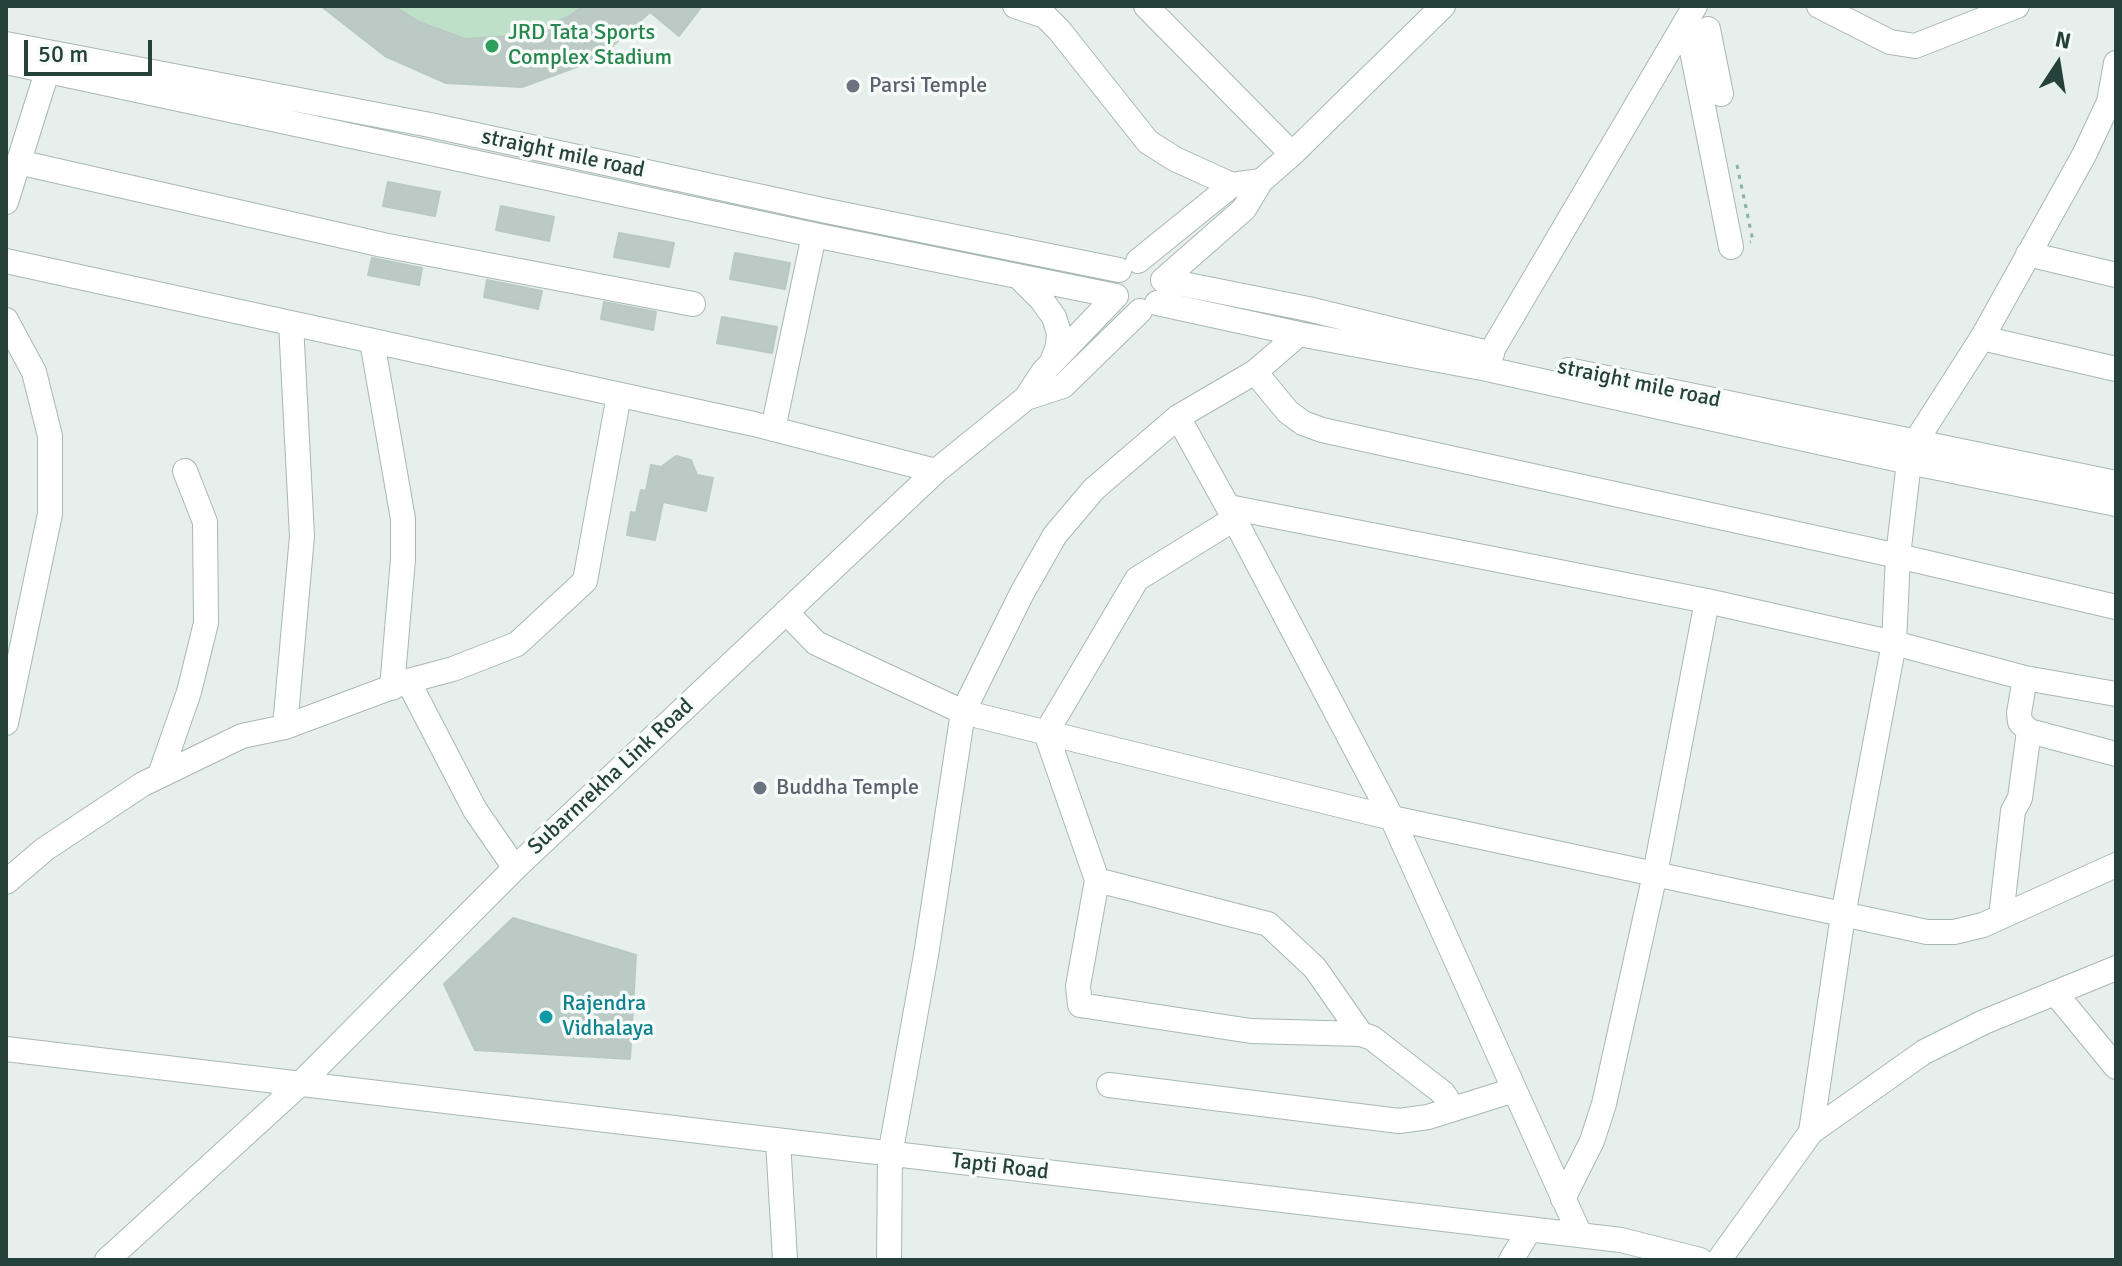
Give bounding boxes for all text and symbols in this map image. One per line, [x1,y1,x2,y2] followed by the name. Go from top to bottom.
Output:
[508,20,672,72] place label: JRD Tata Sports Complex Stadium
[28,24,156,74] scale bar
[2018,24,2098,104] north arrow
[2053,25,2073,55] text: N
[483,37,501,55] marker: JRD Tata Sports Complex Stadium
[38,39,88,69] text: 50 m
[869,73,987,99] place label: Parsi Temple
[844,77,862,95] marker: Parsi Temple
[479,124,647,184] street label: straight mile road
[1555,354,1723,414] street label: straight mile road
[523,693,699,861] street label: Subarnrekha Link Road
[776,775,919,801] place label: Buddha Temple
[751,779,769,797] marker: Buddha Temple
[562,991,654,1042] place label: Rajendra Vidhalaya
[537,1008,555,1026] marker: Rajendra Vidhalaya
[950,1148,1050,1186] street label: Tapti Road

